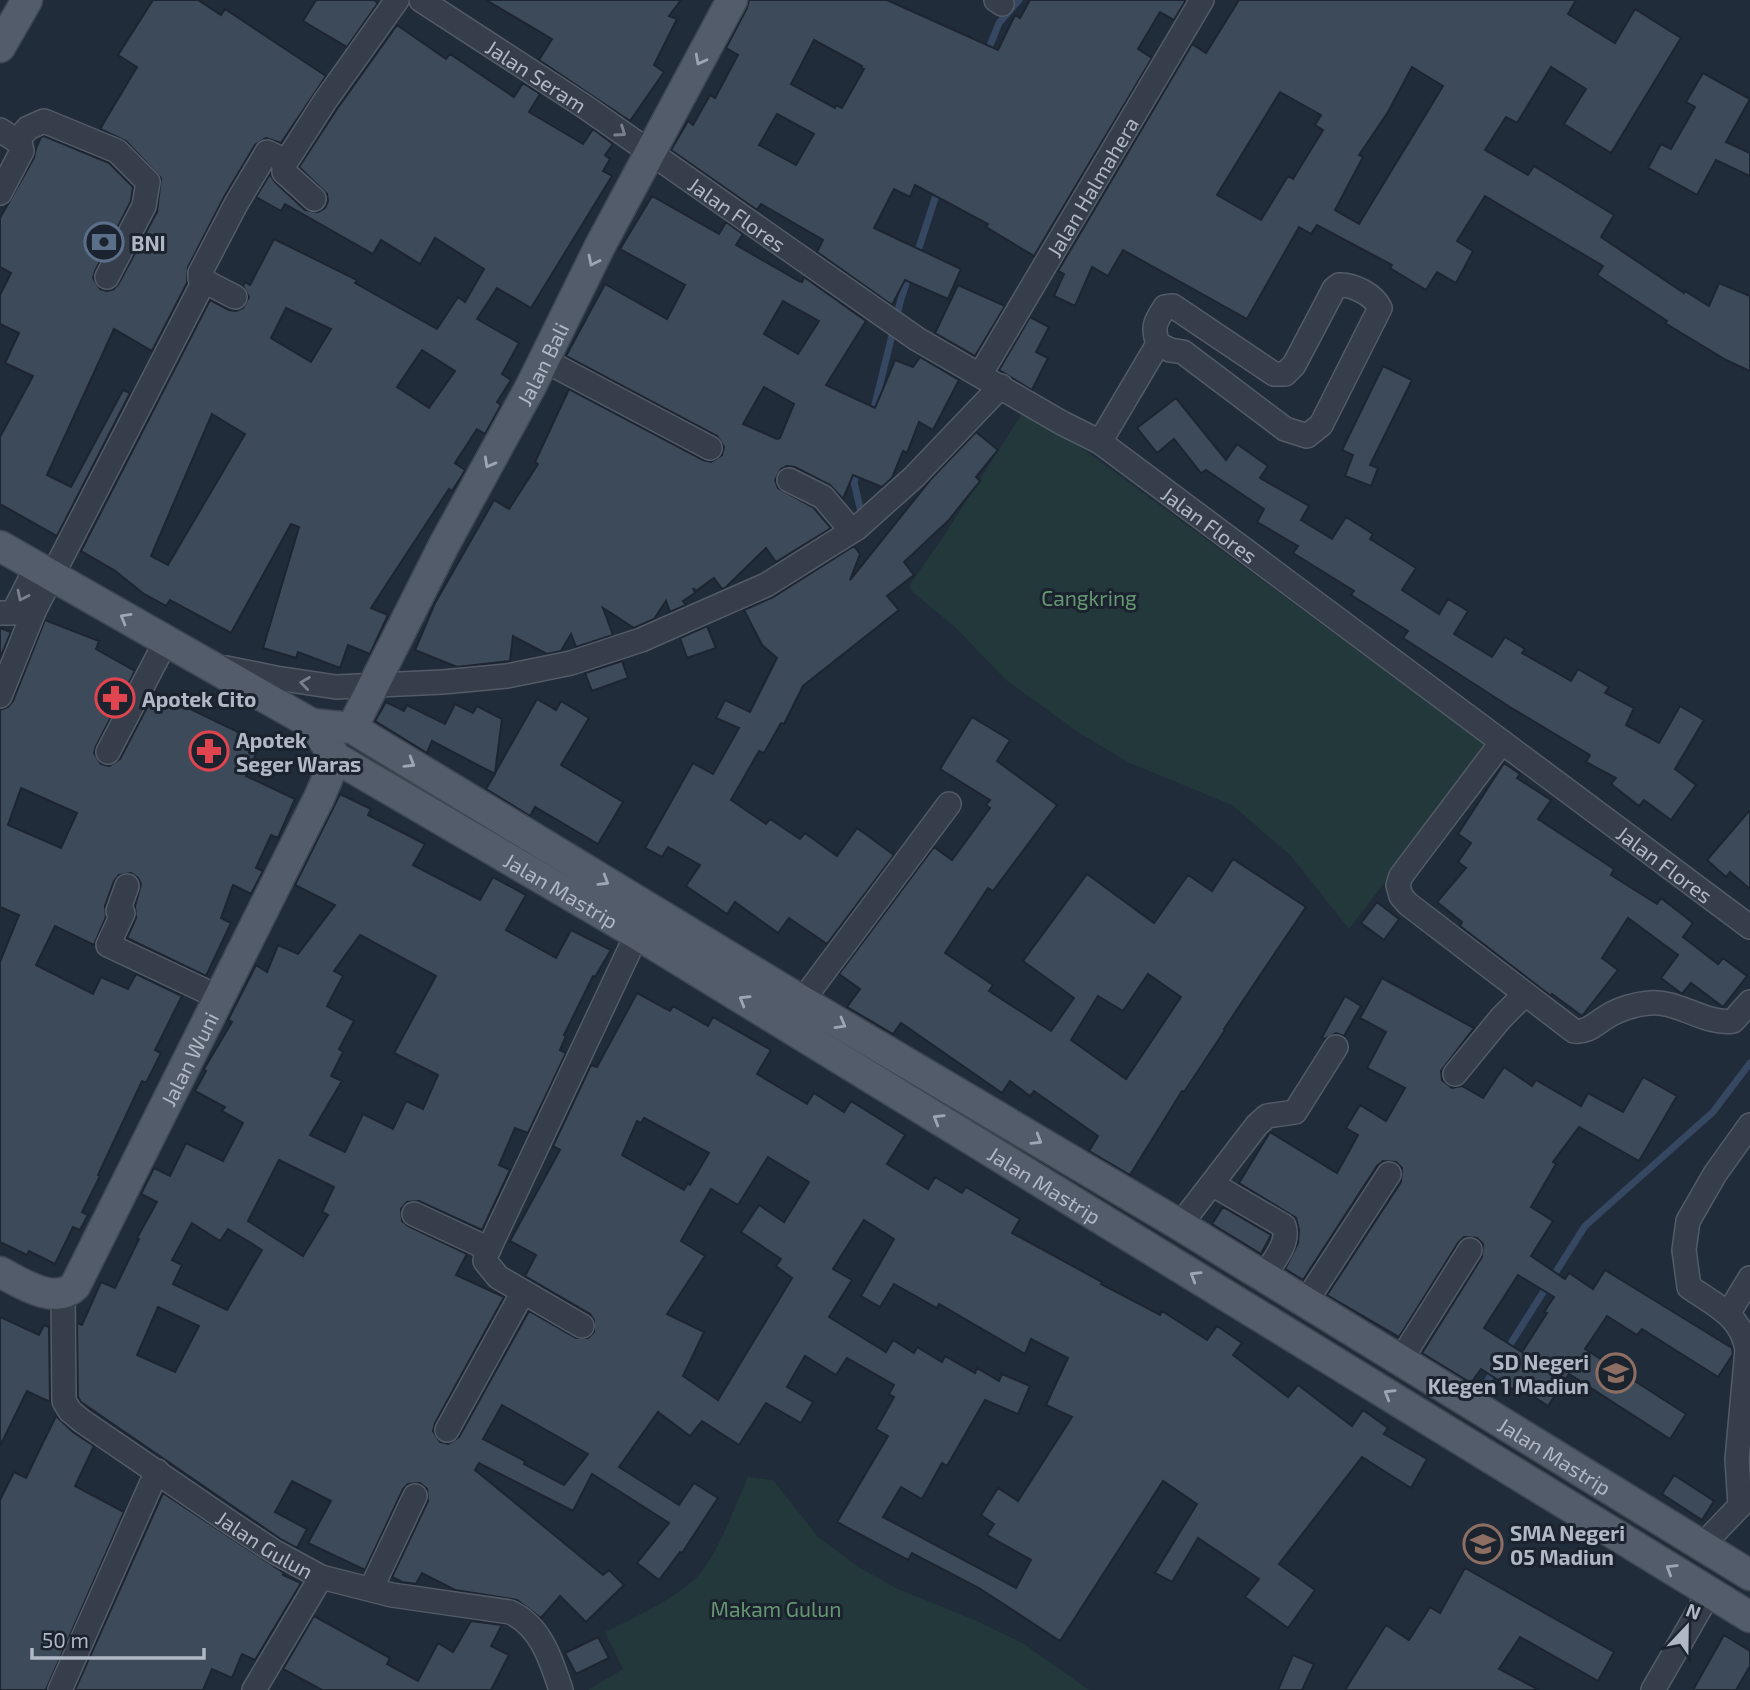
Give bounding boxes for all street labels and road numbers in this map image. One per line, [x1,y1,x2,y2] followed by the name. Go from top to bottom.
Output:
[482,33,592,117] street label: Jalan Seram
[1040,112,1143,261] street label: Jalan Halmahera
[684,171,791,256] street label: Jalan Flores
[511,318,573,409] street label: Jalan Bali
[1157,480,1263,568] street label: Jalan Flores
[1612,820,1718,907] street label: Jalan Flores
[500,847,623,933] street label: Jalan Mastrip
[155,1007,223,1110] street label: Jalan Wuni
[984,1140,1106,1228] street label: Jalan Mastrip
[1494,1411,1616,1499] street label: Jalan Mastrip
[212,1505,318,1583] street label: Jalan Gulun

